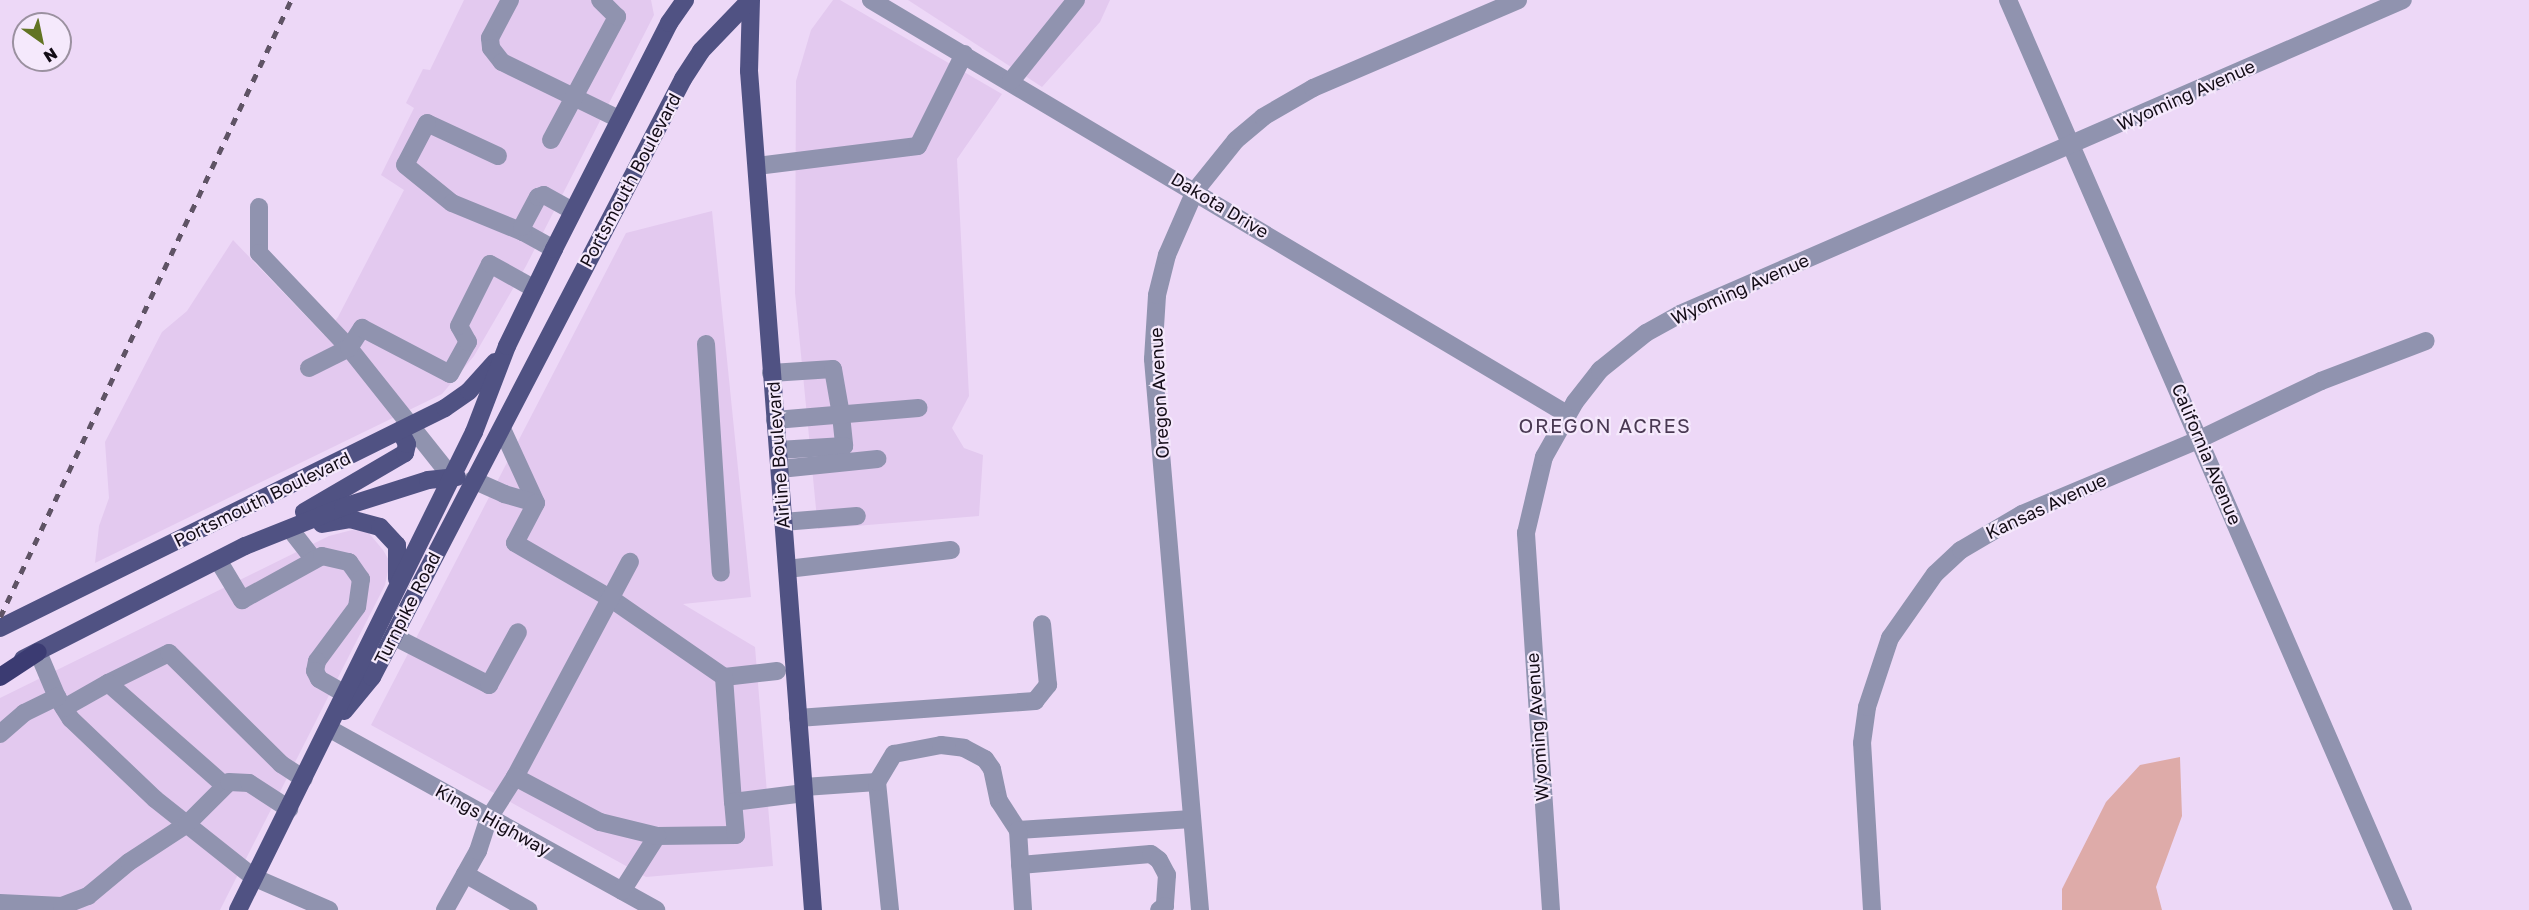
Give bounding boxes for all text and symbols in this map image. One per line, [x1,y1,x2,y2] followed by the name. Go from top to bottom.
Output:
[12,12,72,72] north arrow
[40,44,61,67] text: N
[2114,55,2258,135] street label: Wyoming Avenue
[575,89,685,271] street label: Portsmouth Boulevard
[1167,167,1273,243] street label: Dakota Drive
[1668,249,1812,329] street label: Wyoming Avenue
[1145,327,1173,459] street label: Oregon Avenue
[2167,380,2247,528] street label: California Avenue
[762,381,794,529] street label: Airline Boulevard
[1519,413,1691,437] district label: OREGON ACRES
[170,447,354,551] street label: Portsmouth Boulevard
[1982,469,2110,543] street label: Kansas Avenue
[369,548,445,668] street label: Turnpike Road
[1521,652,1553,802] street label: Wyoming Avenue
[432,780,554,860] street label: Kings Highway

